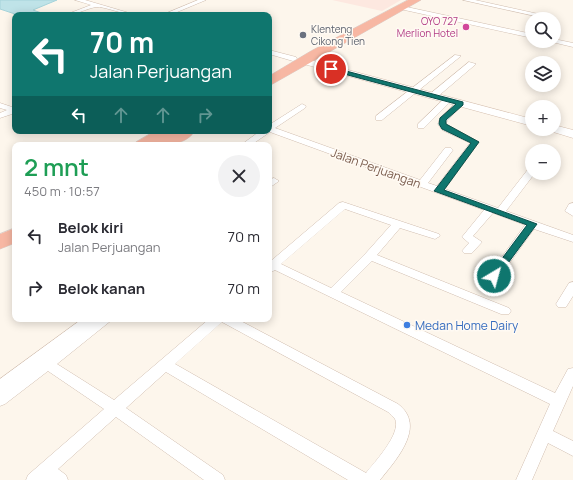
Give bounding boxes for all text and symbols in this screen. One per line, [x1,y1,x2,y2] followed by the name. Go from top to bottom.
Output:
[525,12,561,180] map controls
[525,12,561,48] button: search
[397,14,458,40] place label: OYO 727 Merlion Hotel
[311,22,365,48] place label: Klenteng Cikong Tien
[461,22,471,32] marker: OYO 727 Merlion Hotel
[90,23,154,61] text: 70 m
[24,28,76,80] icon: left
[298,30,308,40] marker: Klenteng Cikong Tien
[314,52,348,86] pin
[525,56,561,92] button: layers
[320,58,342,80] icon: arrive
[90,59,232,83] text: Jalan Perjuangan
[525,100,561,136] button: +
[68,104,90,126] icon: left
[110,104,132,126] icon: ahead
[152,104,174,126] icon: ahead
[194,104,216,126] icon: right
[329,144,423,192] street label: Jalan Perjuangan
[525,144,561,180] button: −
[24,150,89,183] text: 2 mnt
[218,155,260,197] button: close
[24,182,100,200] text: 450 m · 10:57
[58,217,124,238] text: Belok kiri
[24,225,46,247] icon: left
[228,226,260,247] text: 70 m
[58,238,160,256] text: Jalan Perjuangan
[473,255,515,297] position arrow
[24,277,46,299] icon: right
[58,278,145,299] text: Belok kanan
[228,278,260,299] text: 70 m
[415,317,519,334] place label: Medan Home Dairy
[402,320,412,330] marker: Medan Home Dairy

